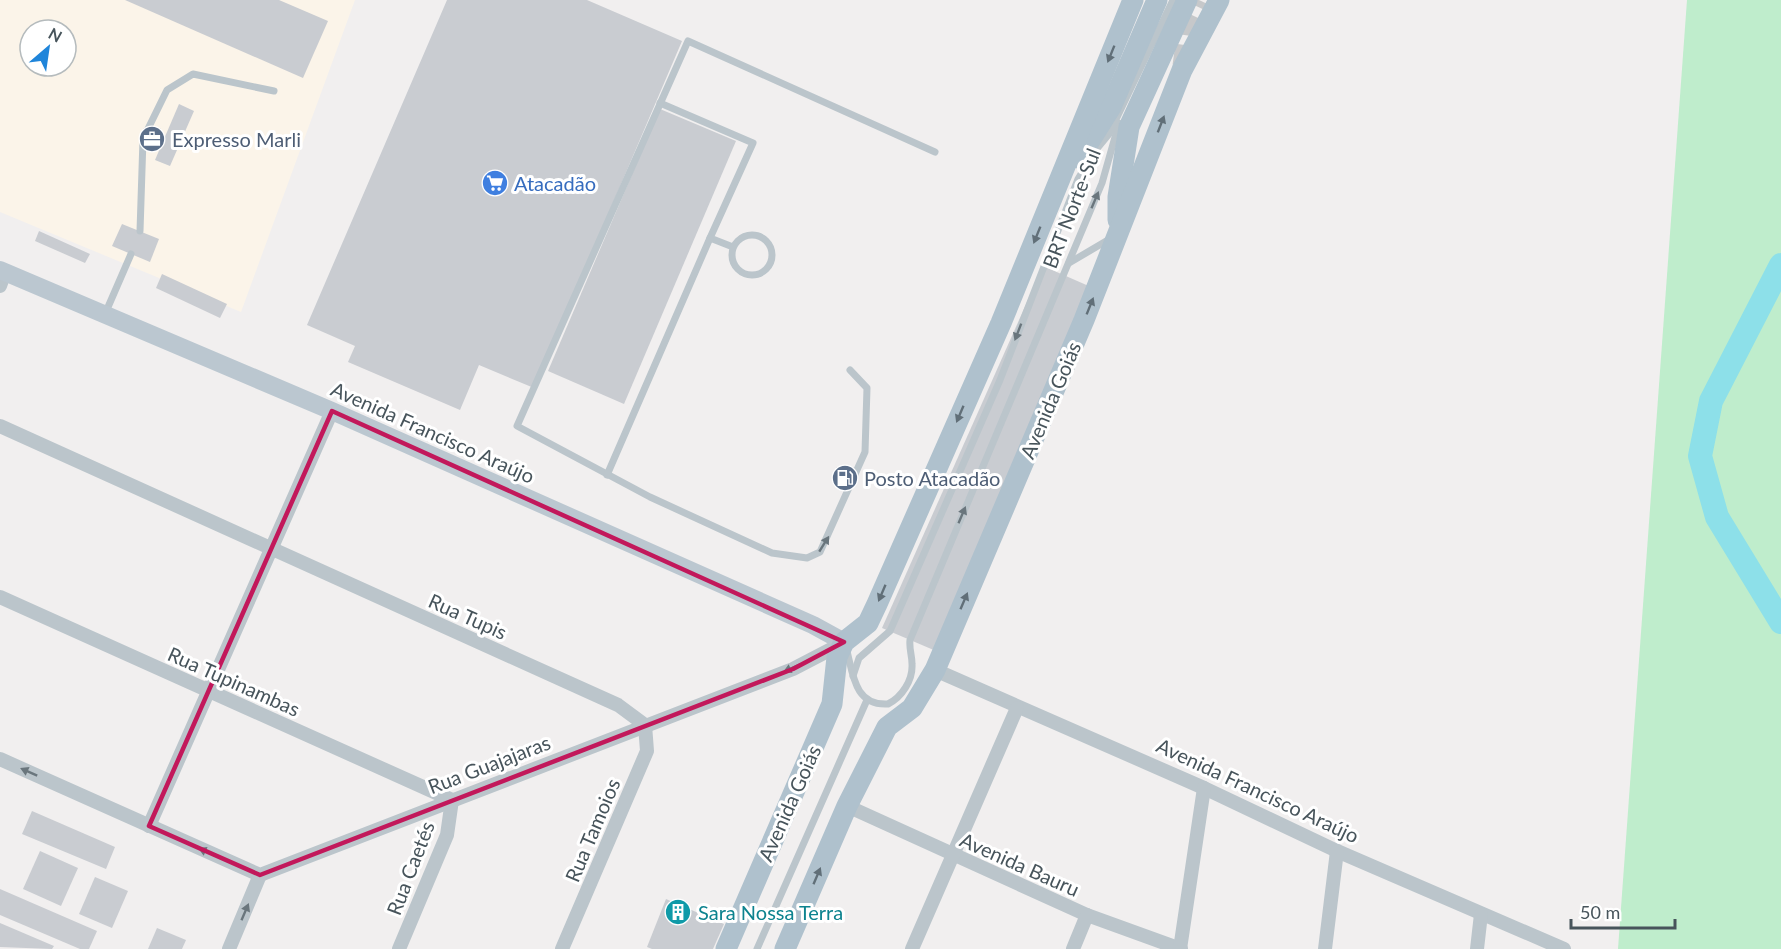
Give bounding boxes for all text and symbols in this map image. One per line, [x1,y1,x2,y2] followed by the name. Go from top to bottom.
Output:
[18,18,78,78] north arrow
[46,23,66,46] text: N
[1105,45,1115,63] one-way arrow
[1156,115,1166,133] one-way arrow
[137,124,167,154] office icon: Expresso Marli
[172,127,301,151] place label: Expresso Marli
[1037,145,1105,271] street label: BRT Norte-Sul
[480,168,510,198] supermarket icon: Atacadão
[514,171,596,195] place label: Atacadão
[1090,191,1100,209] one-way arrow
[1032,226,1041,244] one-way arrow
[1086,297,1095,315] one-way arrow
[1013,323,1023,341] one-way arrow
[1015,338,1085,462] street label: Avenida Goiás
[328,376,538,488] street label: Avenida Francisco Araújo
[955,405,964,422] one-way arrow
[830,463,860,493] fuel station icon: Posto Atacadão
[864,466,1000,490] place label: Posto Atacadão
[957,506,967,524] one-way arrow
[818,536,829,553] one-way arrow
[877,584,887,602] one-way arrow
[425,588,511,644] street label: Rua Tupis
[960,592,969,610] one-way arrow
[164,641,304,721] street label: Rua Tupinambas
[783,664,801,674] one-way arrow
[424,730,554,798] street label: Rua Guajajaras
[1153,733,1363,847] street label: Avenida Francisco Araújo
[753,741,825,865] street label: Avenida Goiás
[19,767,37,777] one-way arrow
[560,775,624,885] street label: Rua Tamoios
[381,818,439,918] street label: Rua Caetés
[957,827,1083,901] street label: Avenida Bauru
[198,847,215,856] one-way arrow
[813,867,822,885] one-way arrow
[1571,892,1674,930] scale bar
[663,897,693,927] building icon: Sara Nossa Terra
[698,900,843,924] place label: Sara Nossa Terra
[1580,901,1620,923] text: 50 m
[240,903,250,921] one-way arrow

